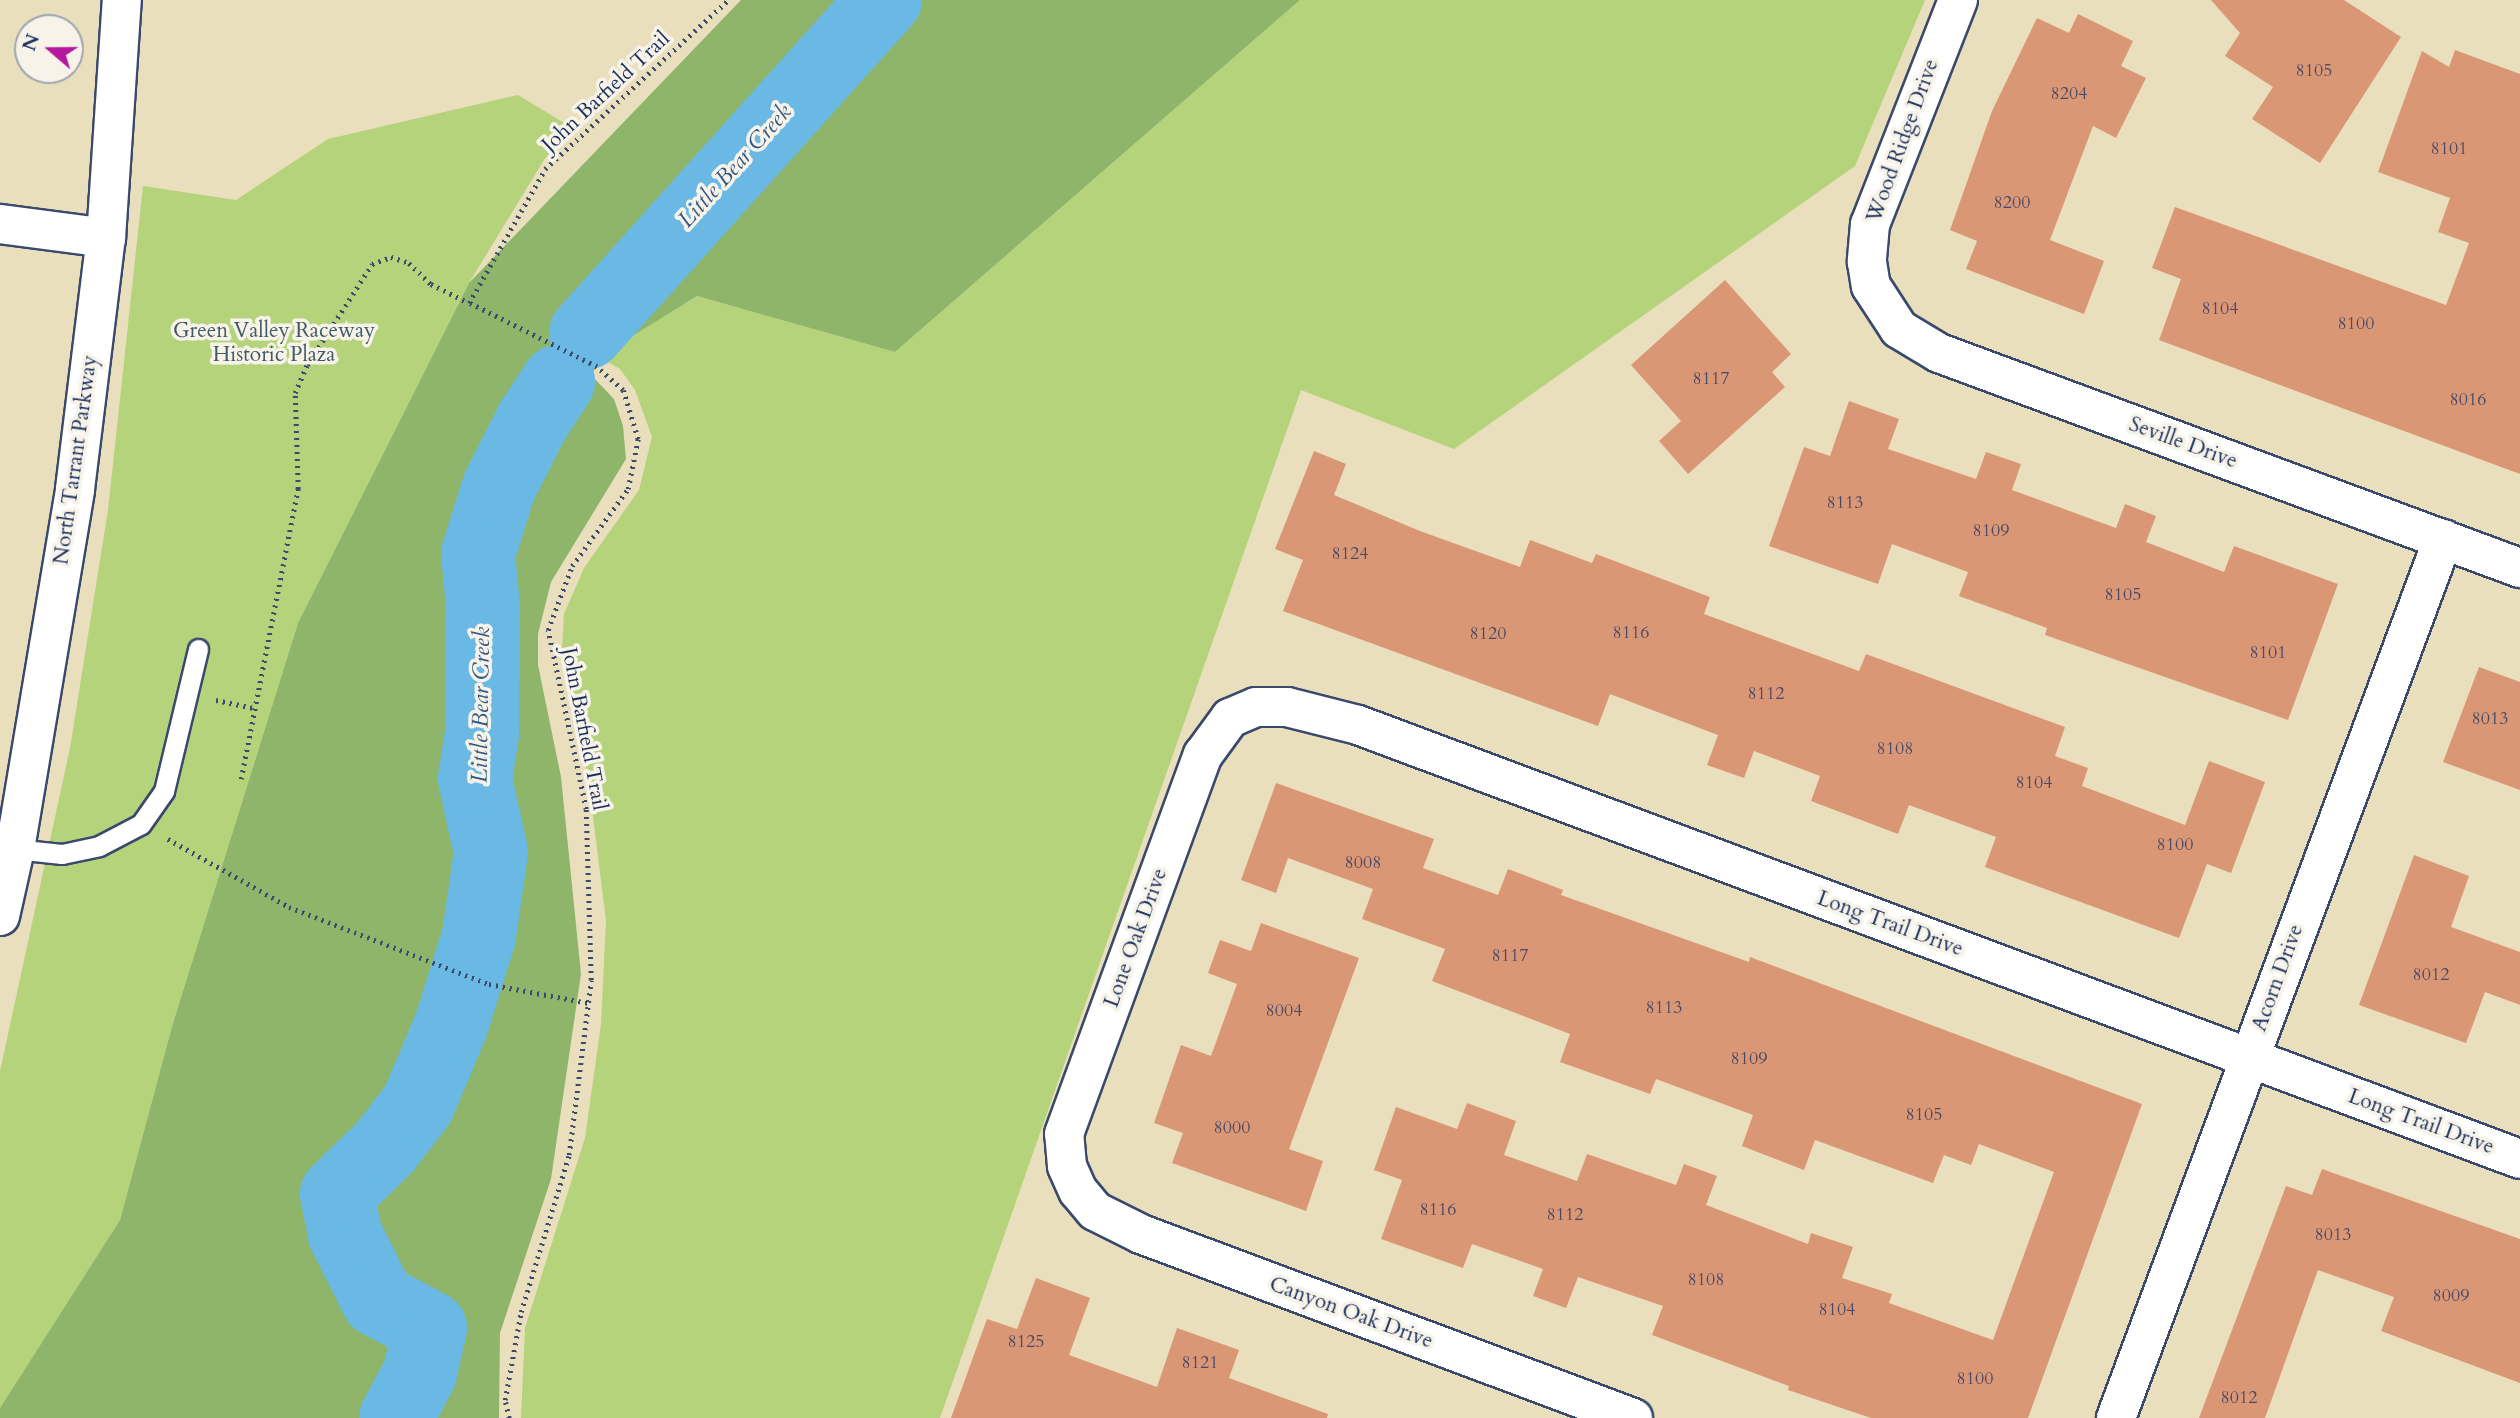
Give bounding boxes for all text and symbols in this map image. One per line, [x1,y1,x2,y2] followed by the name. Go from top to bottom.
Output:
[14,14,84,84] north arrow
[537,26,675,158] street label: John Barfield Trail
[16,30,46,55] text: N
[1862,56,1944,226] street label: Wood Ridge Drive
[2296,60,2332,82] house number: 8105
[2051,83,2087,105] house number: 8204
[672,99,798,233] water label: Little Bear Creek
[2431,138,2467,160] house number: 8101
[1994,192,2030,214] house number: 8200
[2202,298,2238,320] house number: 8104
[2338,313,2374,335] house number: 8100
[173,318,375,368] park label: Green Valley Raceway Historic Plaza
[49,354,103,566] street label: North Tarrant Parkway
[1693,368,1729,390] house number: 8117
[2450,389,2486,411] house number: 8016
[2125,412,2241,474] street label: Seville Drive
[1827,492,1863,514] house number: 8113
[1973,520,2009,542] house number: 8109
[1332,543,1368,565] house number: 8124
[2105,584,2141,606] house number: 8105
[1613,622,1649,644] house number: 8116
[1470,623,1506,645] house number: 8120
[466,627,496,783] water label: Little Bear Creek
[2250,642,2286,664] house number: 8101
[556,645,612,813] street label: John Barfield Trail
[1748,683,1784,705] house number: 8112
[2472,708,2508,730] house number: 8013
[1877,738,1913,760] house number: 8108
[2016,772,2052,794] house number: 8104
[2157,834,2193,856] house number: 8100
[1345,852,1381,874] house number: 8008
[1099,865,1173,1011] street label: Lone Oak Drive
[1814,886,1966,962] street label: Long Trail Drive
[2247,921,2309,1035] street label: Acorn Drive
[1492,945,1528,967] house number: 8117
[2413,964,2449,986] house number: 8012
[1646,997,1682,1019] house number: 8113
[1266,1000,1302,1022] house number: 8004
[1731,1048,1767,1070] house number: 8109
[2345,1084,2497,1160] street label: Long Trail Drive
[1906,1104,1942,1126] house number: 8105
[1214,1117,1250,1139] house number: 8000
[1420,1199,1456,1221] house number: 8116
[1547,1204,1583,1226] house number: 8112
[2315,1224,2351,1246] house number: 8013
[1688,1269,1724,1291] house number: 8108
[1266,1272,1436,1354] street label: Canyon Oak Drive
[2433,1285,2469,1307] house number: 8009
[1819,1299,1855,1321] house number: 8104
[1008,1331,1044,1353] house number: 8125
[1182,1352,1218,1374] house number: 8121
[1957,1368,1993,1390] house number: 8100
[2221,1387,2257,1409] house number: 8012

